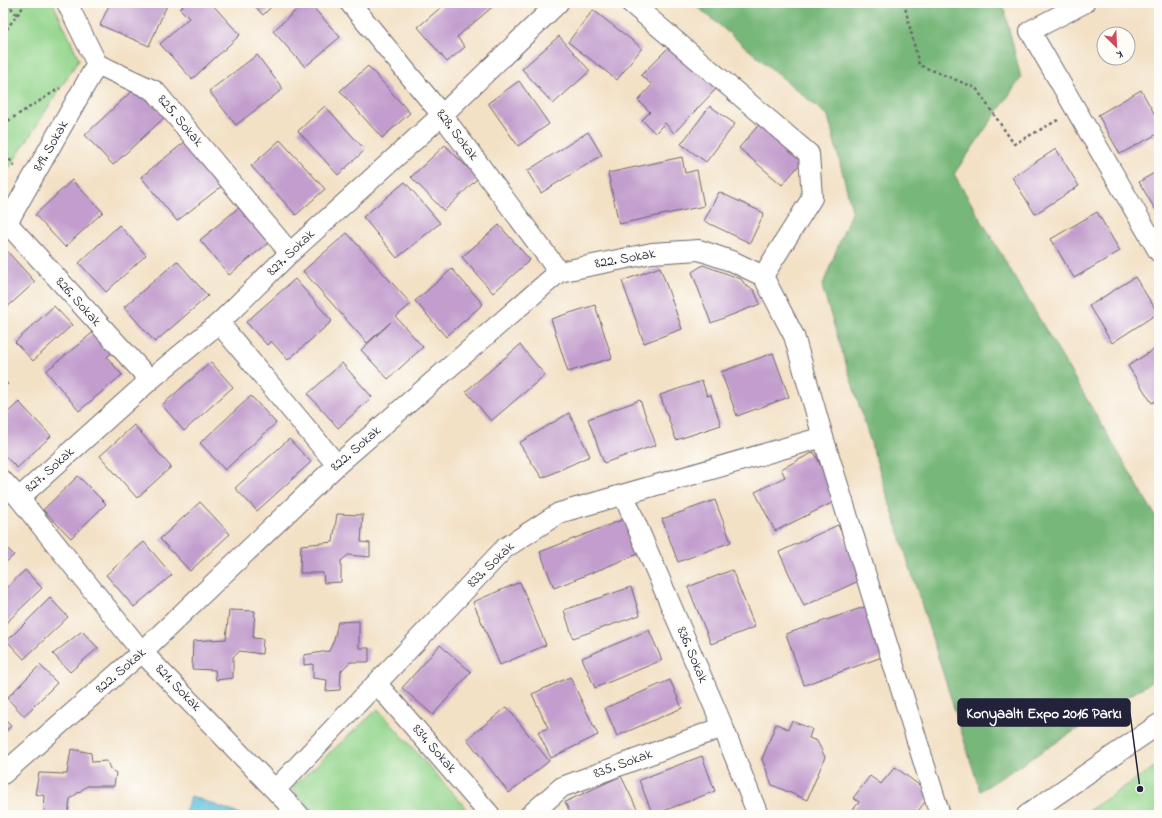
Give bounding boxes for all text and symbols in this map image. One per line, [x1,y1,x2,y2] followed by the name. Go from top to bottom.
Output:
[1096,26,1136,66] north arrow
[1113,46,1125,63] text: K
[152,90,209,152] street label: 825. Sokak
[431,105,484,166] street label: 828. Sokak
[28,116,75,175] street label: 819. Sokak
[262,224,320,281] street label: 827. Sokak
[593,243,658,275] street label: 822. Sokak
[50,273,107,332] street label: 826. Sokak
[326,420,387,477] street label: 822. Sokak
[21,442,80,498] street label: 827. Sokak
[463,536,520,593] street label: 833. Sokak
[671,624,714,687] street label: 836. Sokak
[91,642,152,699] street label: 822. Sokak
[150,660,207,717] street label: 821. Sokak
[958,699,1130,726] callout: Konyaaltı Expo 2016 Parkı
[966,703,1122,727] text: Konyaaltı Expo 2016 Parkı
[407,720,462,779] street label: 834. Sokak
[591,743,656,784] street label: 835. Sokak

